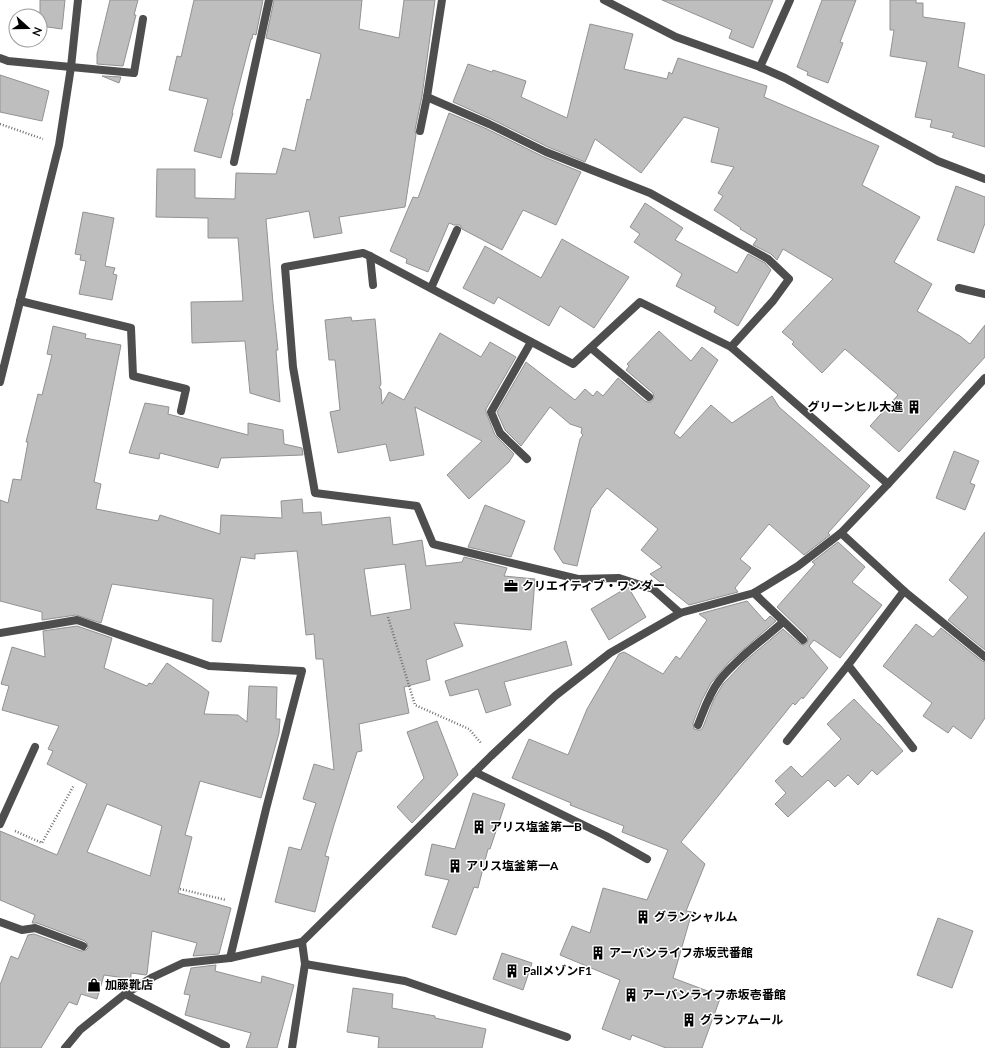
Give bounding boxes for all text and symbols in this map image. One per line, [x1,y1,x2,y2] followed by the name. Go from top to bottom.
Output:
[8,8,48,48] north arrow
[30,25,45,38] text: N
[808,399,903,414] place label: グリーンヒル大進
[906,399,922,415] building icon: グリーンヒル大進
[503,578,519,594] office icon: クリエイティブ・ワンダー
[522,578,665,593] place label: クリエイティブ・ワンダー
[471,819,487,835] building icon: アリス塩釜第一B
[490,819,582,834] place label: アリス塩釜第一B
[447,858,463,874] building icon: アリス塩釜第一A
[466,858,559,873] place label: アリス塩釜第一A
[635,909,651,925] building icon: グランシャルム
[654,909,738,924] place label: グランシャルム
[590,945,606,961] building icon: アーバンライフ赤坂弐番館
[609,945,753,960] place label: アーバンライフ赤坂弐番館
[504,963,520,979] building icon: PallメゾンF1
[523,963,592,978] place label: PallメゾンF1
[86,977,102,993] shop icon: 加藤靴店
[105,977,153,992] place label: 加藤靴店
[623,987,639,1003] building icon: アーバンライフ赤坂壱番館
[642,987,786,1002] place label: アーバンライフ赤坂壱番館
[681,1012,697,1028] building icon: グランアムール
[700,1012,783,1027] place label: グランアムール

